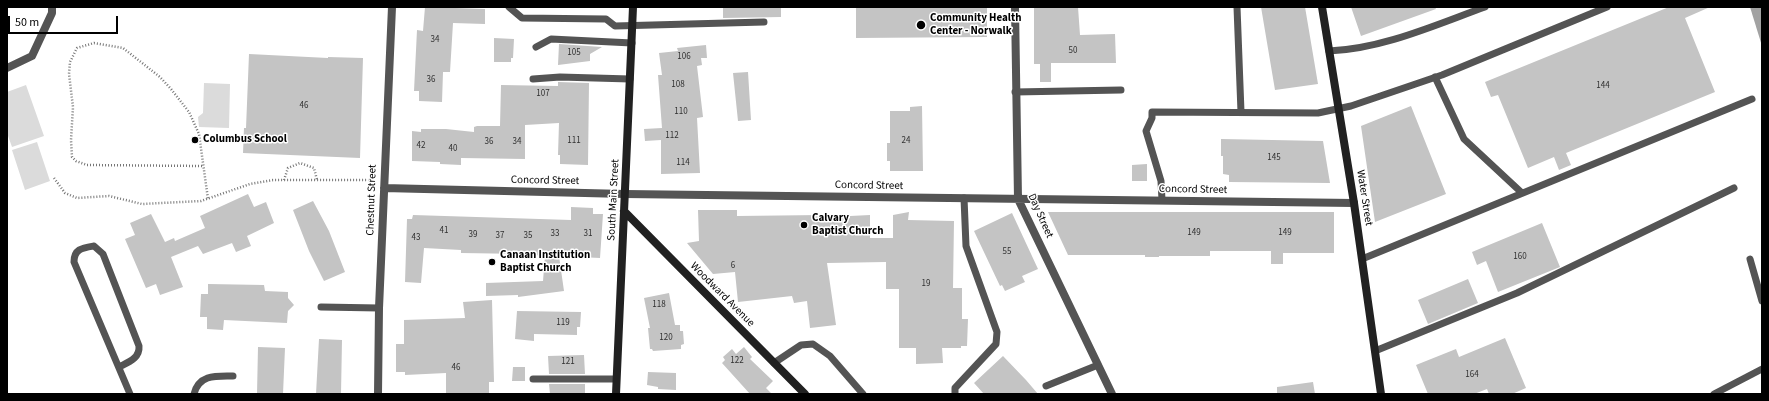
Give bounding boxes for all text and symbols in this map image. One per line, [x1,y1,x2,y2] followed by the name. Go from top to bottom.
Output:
[10,8,120,34] scale bar
[930,12,1022,38] place label: Community Health Center - Norwalk
[15,14,39,31] text: 50 m
[915,19,927,31] marker: Community Health Center - Norwalk
[431,35,439,45] house number: 34
[1069,46,1077,56] house number: 50
[567,48,581,58] house number: 105
[677,52,691,62] house number: 106
[427,75,435,85] house number: 36
[671,80,685,90] house number: 108
[1596,81,1610,91] house number: 144
[536,89,550,99] house number: 107
[300,101,308,111] house number: 46
[674,107,688,117] house number: 110
[665,131,679,141] house number: 112
[203,133,287,147] place label: Columbus School
[190,135,200,145] marker: Columbus School
[567,136,581,146] house number: 111
[902,136,910,146] house number: 24
[485,137,493,147] house number: 36
[513,137,521,147] house number: 34
[417,141,425,151] house number: 42
[449,144,457,154] house number: 40
[1267,153,1281,163] house number: 145
[676,158,690,168] house number: 114
[605,159,623,241] street label: South Main Street
[364,164,380,236] street label: Chestnut Street
[1353,169,1375,227] street label: Water Street
[511,174,579,188] street label: Concord Street
[835,179,903,193] street label: Concord Street
[1159,183,1227,197] street label: Concord Street
[1024,192,1056,240] street label: Day Street
[812,212,883,238] place label: Calvary Baptist Church
[799,220,809,230] marker: Calvary Baptist Church
[440,226,448,236] house number: 41
[1187,228,1201,238] house number: 149
[1278,228,1292,238] house number: 149
[551,229,559,239] house number: 33
[584,229,592,239] house number: 31
[469,230,477,240] house number: 39
[496,231,504,241] house number: 37
[524,231,532,241] house number: 35
[412,233,420,243] house number: 43
[1003,247,1011,257] house number: 55
[500,249,590,275] place label: Canaan Institution Baptist Church
[1513,252,1527,262] house number: 160
[487,257,497,267] marker: Canaan Institution Baptist Church
[687,260,757,330] street label: Woodward Avenue
[731,261,735,271] house number: 6
[922,279,930,289] house number: 19
[652,300,666,310] house number: 118
[556,318,570,328] house number: 119
[659,333,673,343] house number: 120
[730,356,744,366] house number: 122
[561,357,575,367] house number: 121
[452,363,460,373] house number: 46
[1465,370,1479,380] house number: 164

